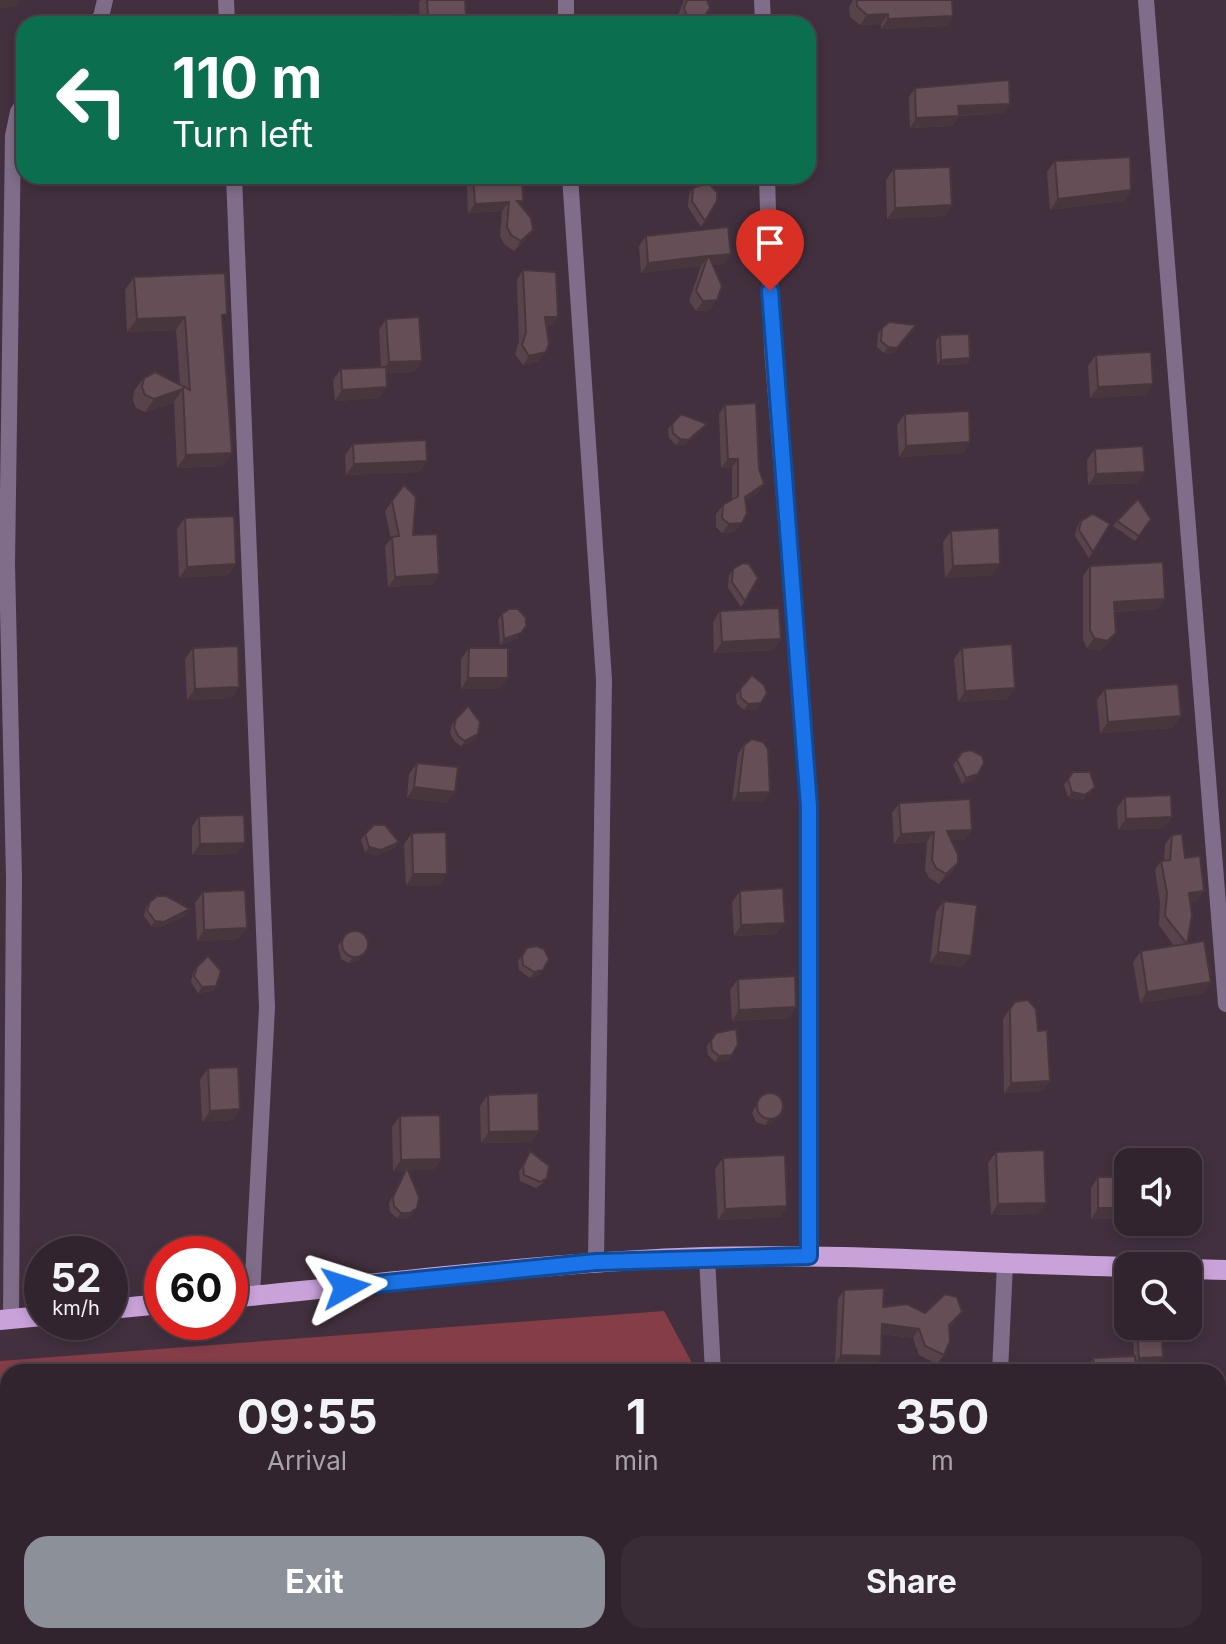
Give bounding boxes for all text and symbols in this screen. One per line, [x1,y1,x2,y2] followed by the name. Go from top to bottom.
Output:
[172,44,322,112] text: 110 m
[40,48,144,152] icon: left
[172,112,313,156] text: Turn left
[736,209,804,291] pin
[748,221,792,265] icon: arrive
[1114,1148,1202,1340] map controls
[1114,1148,1202,1236] button: sound
[144,1236,248,1340] speed limit sign: 60
[304,1245,388,1329] position arrow
[1114,1252,1202,1340] button: search
[51,1253,101,1302] text: 52
[52,1296,100,1320] text: km/h
[237,1387,378,1446] text: 09:55
[626,1387,647,1446] text: 1
[895,1387,989,1446] text: 350
[267,1445,347,1476] text: Arrival
[614,1445,659,1476] text: min
[931,1445,954,1476] text: m
[24,1536,605,1628] button: Exit
[621,1536,1202,1628] button: Share

